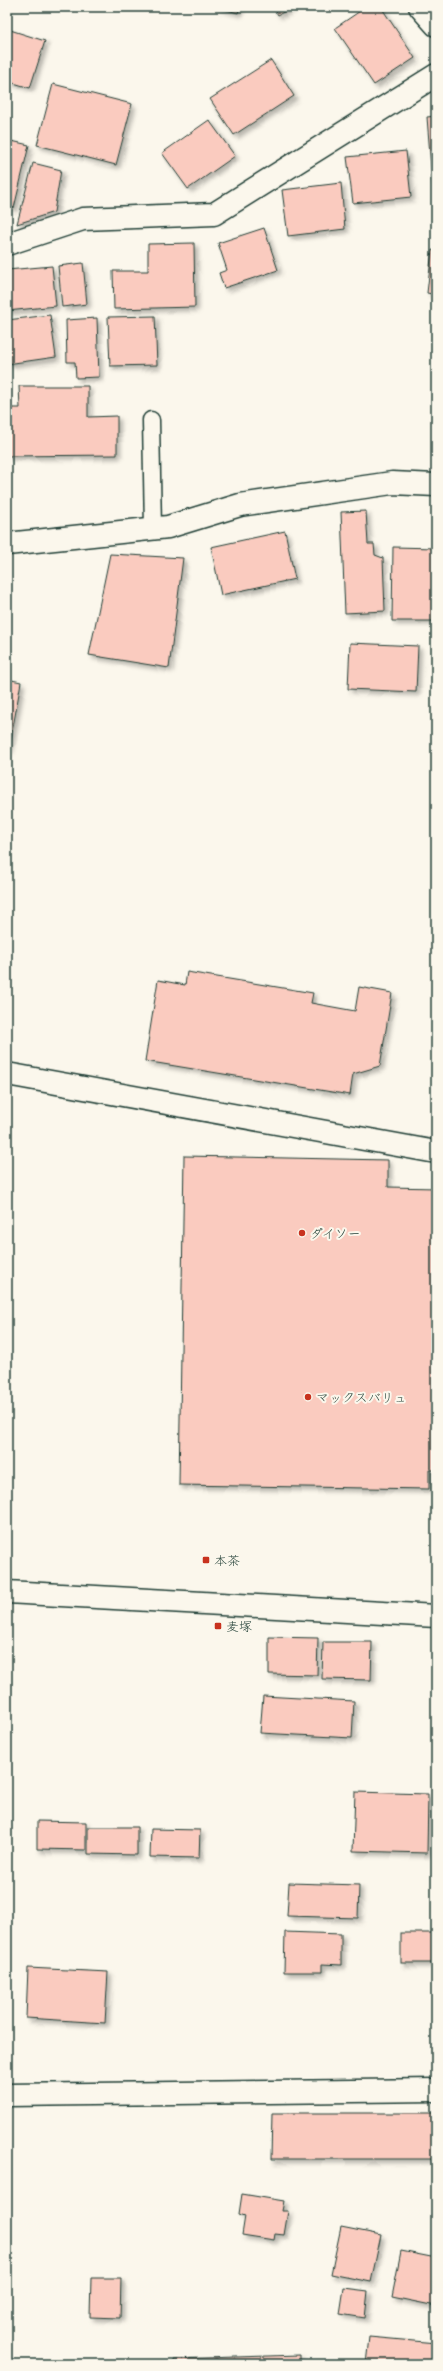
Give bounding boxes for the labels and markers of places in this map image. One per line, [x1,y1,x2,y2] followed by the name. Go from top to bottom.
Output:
[310,1224,361,1242] place label: ダイソー
[297,1228,307,1238] marker: ダイソー
[316,1388,407,1406] place label: マックスバリュ
[303,1392,313,1402] marker: マックスバリュ
[214,1551,240,1569] place label: 本茶
[201,1555,211,1565] marker: 本茶
[226,1617,252,1635] place label: 麦塚
[213,1621,223,1631] marker: 麦塚

